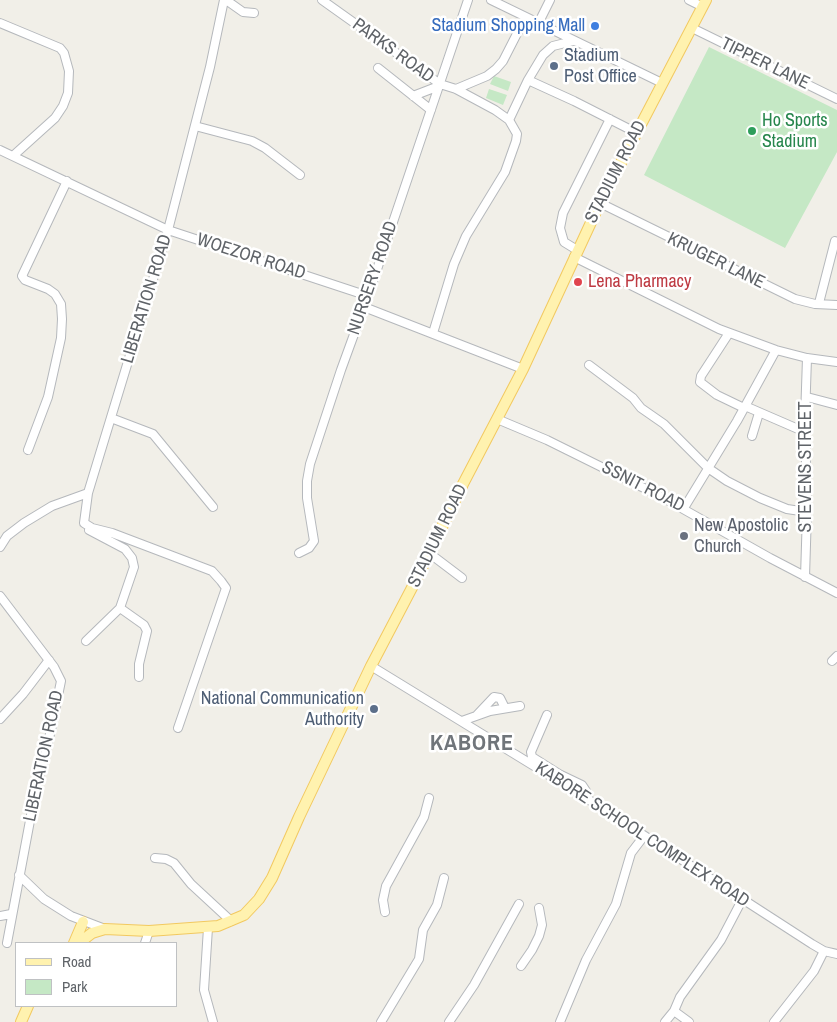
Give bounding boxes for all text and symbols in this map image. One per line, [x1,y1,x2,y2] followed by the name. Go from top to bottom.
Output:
[348,14,438,88] street label: PARKS ROAD
[432,15,585,37] place label: Stadium Shopping Mall
[589,20,601,32] marker: Stadium Shopping Mall
[717,33,813,95] street label: TIPPER LANE
[564,45,637,88] place label: Stadium Post Office
[548,60,560,72] marker: Stadium Post Office
[762,110,828,152] place label: Ho Sports Stadium
[581,117,651,227] street label: STADIUM ROAD
[746,125,758,137] marker: Ho Sports Stadium
[343,218,403,338] street label: NURSERY ROAD
[664,228,768,294] street label: KRUGER LANE
[194,229,308,285] street label: WOEZOR ROAD
[117,232,177,366] street label: LIBERATION ROAD
[588,271,691,293] place label: Lena Pharmacy
[572,276,584,288] marker: Lena Pharmacy
[795,401,817,533] street label: STEVENS STREET
[598,457,688,517] street label: SSNIT ROAD
[404,481,472,591] street label: STADIUM ROAD
[694,515,788,558] place label: New Apostolic Church
[678,530,690,542] marker: New Apostolic Church
[20,688,68,824] street label: LIBERATION ROAD
[201,688,364,731] place label: National Communication Authority
[368,703,380,715] marker: National Communication Authority
[429,731,515,757] district label: KABORE
[531,758,753,912] street label: KABORE SCHOOL COMPLEX ROAD
[15,942,178,1007] legend
[62,951,91,972] text: Road
[62,976,87,997] text: Park

